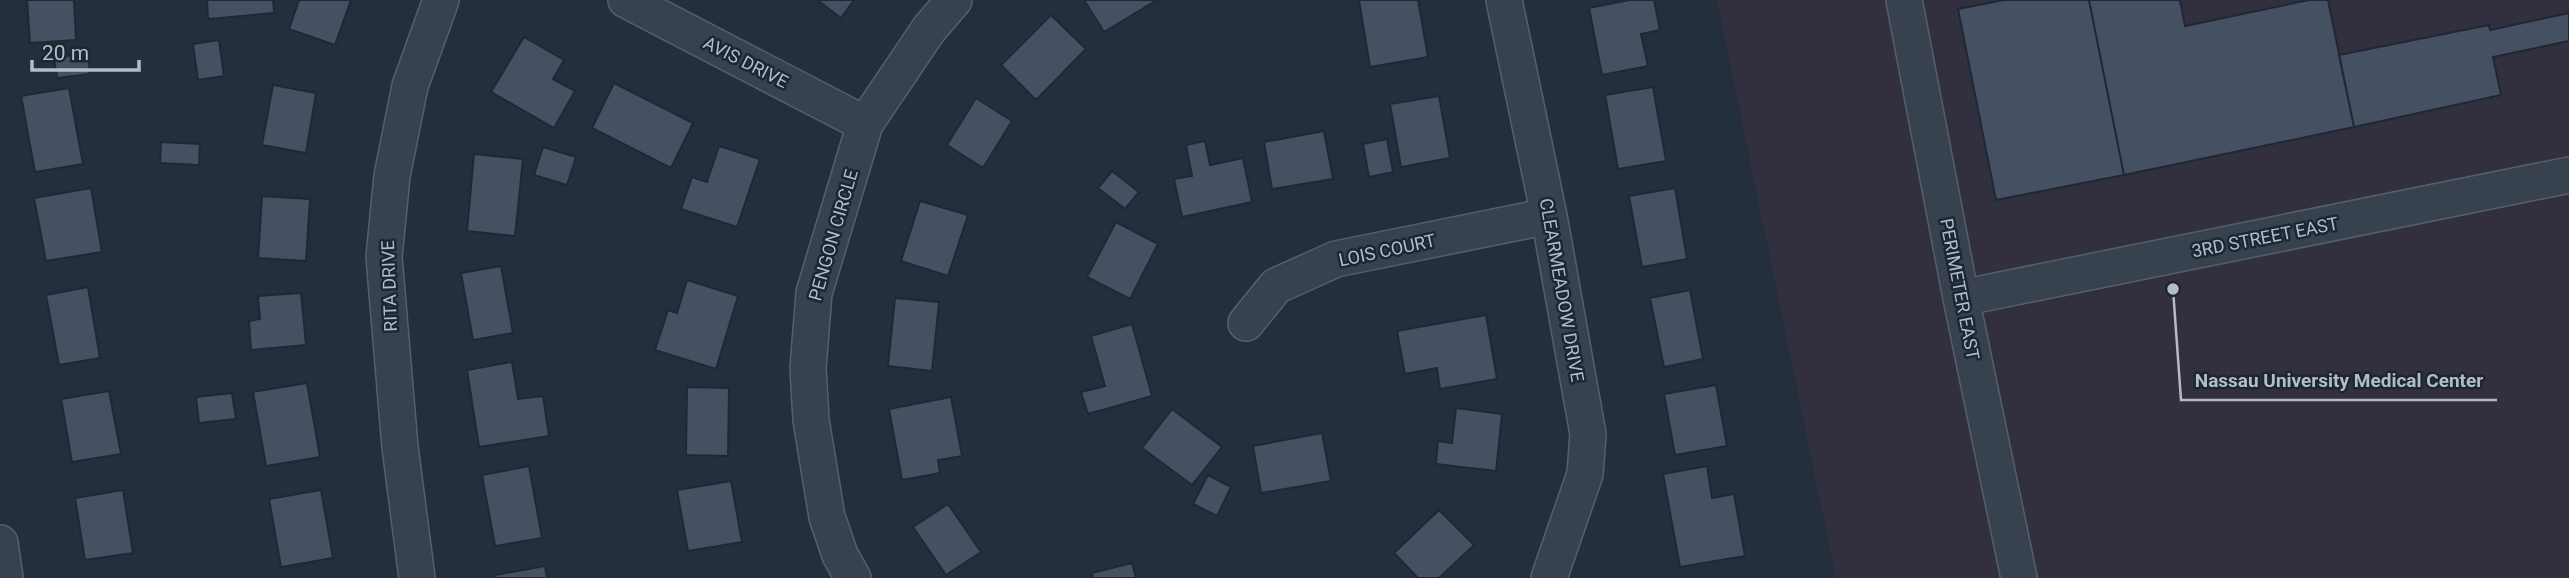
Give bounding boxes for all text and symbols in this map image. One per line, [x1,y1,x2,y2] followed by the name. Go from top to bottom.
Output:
[32,28,138,72] scale bar
[700,32,792,92] street label: AVIS DRIVE
[42,41,89,65] text: 20 m
[804,167,862,303] street label: PENGON CIRCLE
[1535,196,1589,384] street label: CLEARMEADOW DRIVE
[2190,212,2340,262] street label: 3RD STREET EAST
[1936,217,1984,362] street label: PERIMETER EAST
[1337,229,1438,271] street label: LOIS COURT
[377,240,401,332] street label: RITA DRIVE
[2181,360,2497,400] callout: Nassau University Medical Center
[2195,369,2483,392] text: Nassau University Medical Center

